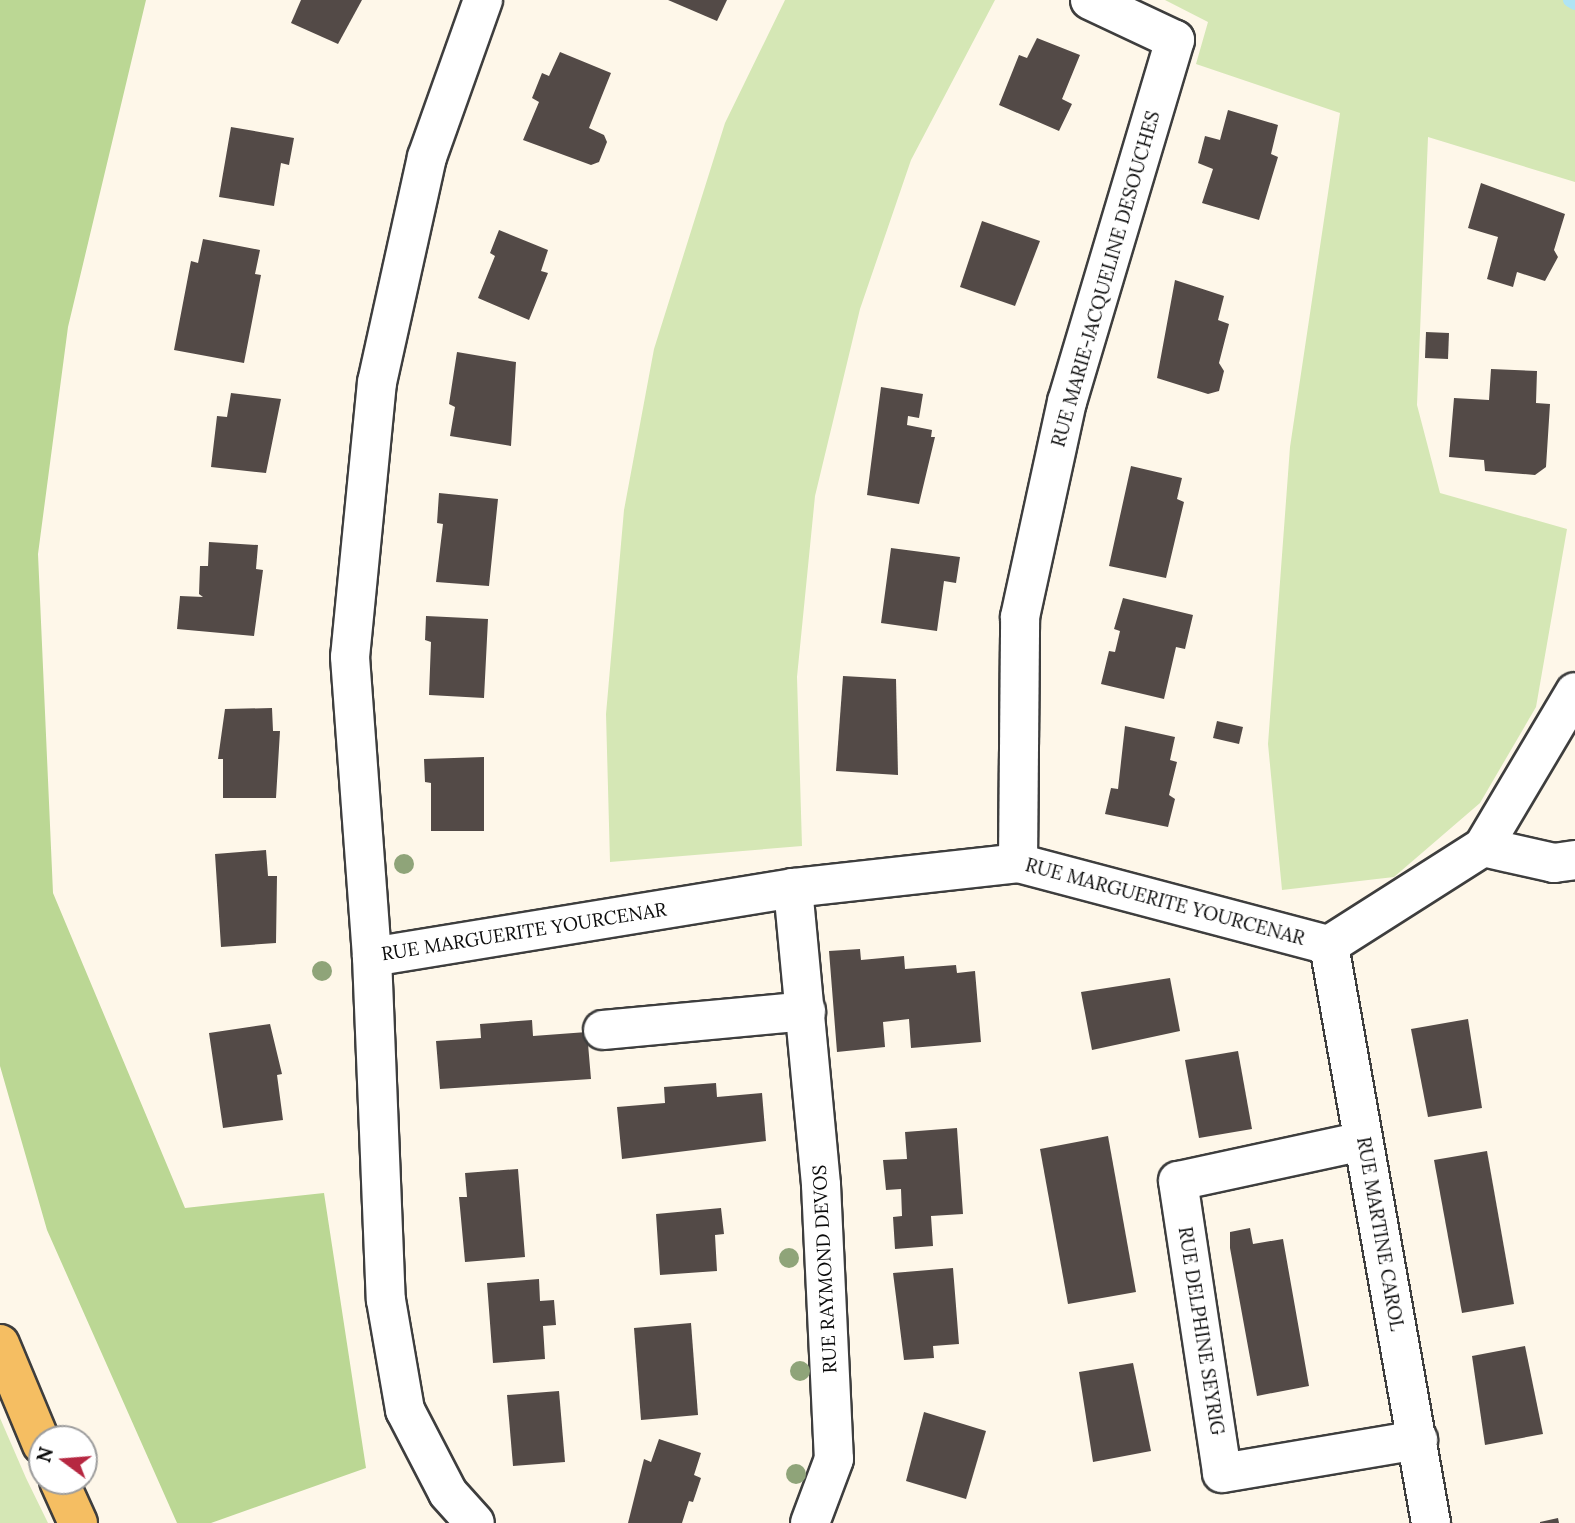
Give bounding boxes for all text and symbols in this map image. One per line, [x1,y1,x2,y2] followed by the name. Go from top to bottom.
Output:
[1047,108,1165,450] street label: RUE MARIE-JACQUELINE DESOUCHES
[1023,854,1307,950] street label: RUE MARGUERITE YOURCENAR
[380,898,668,966] street label: RUE MARGUERITE YOURCENAR
[1352,1135,1408,1333] street label: RUE MARTINE CAROL
[808,1164,842,1374] street label: RUE RAYMOND DEVOS
[1173,1225,1229,1437] street label: RUE DELPHINE SEYRIG
[28,1425,98,1495] north arrow
[31,1444,58,1465] text: N

